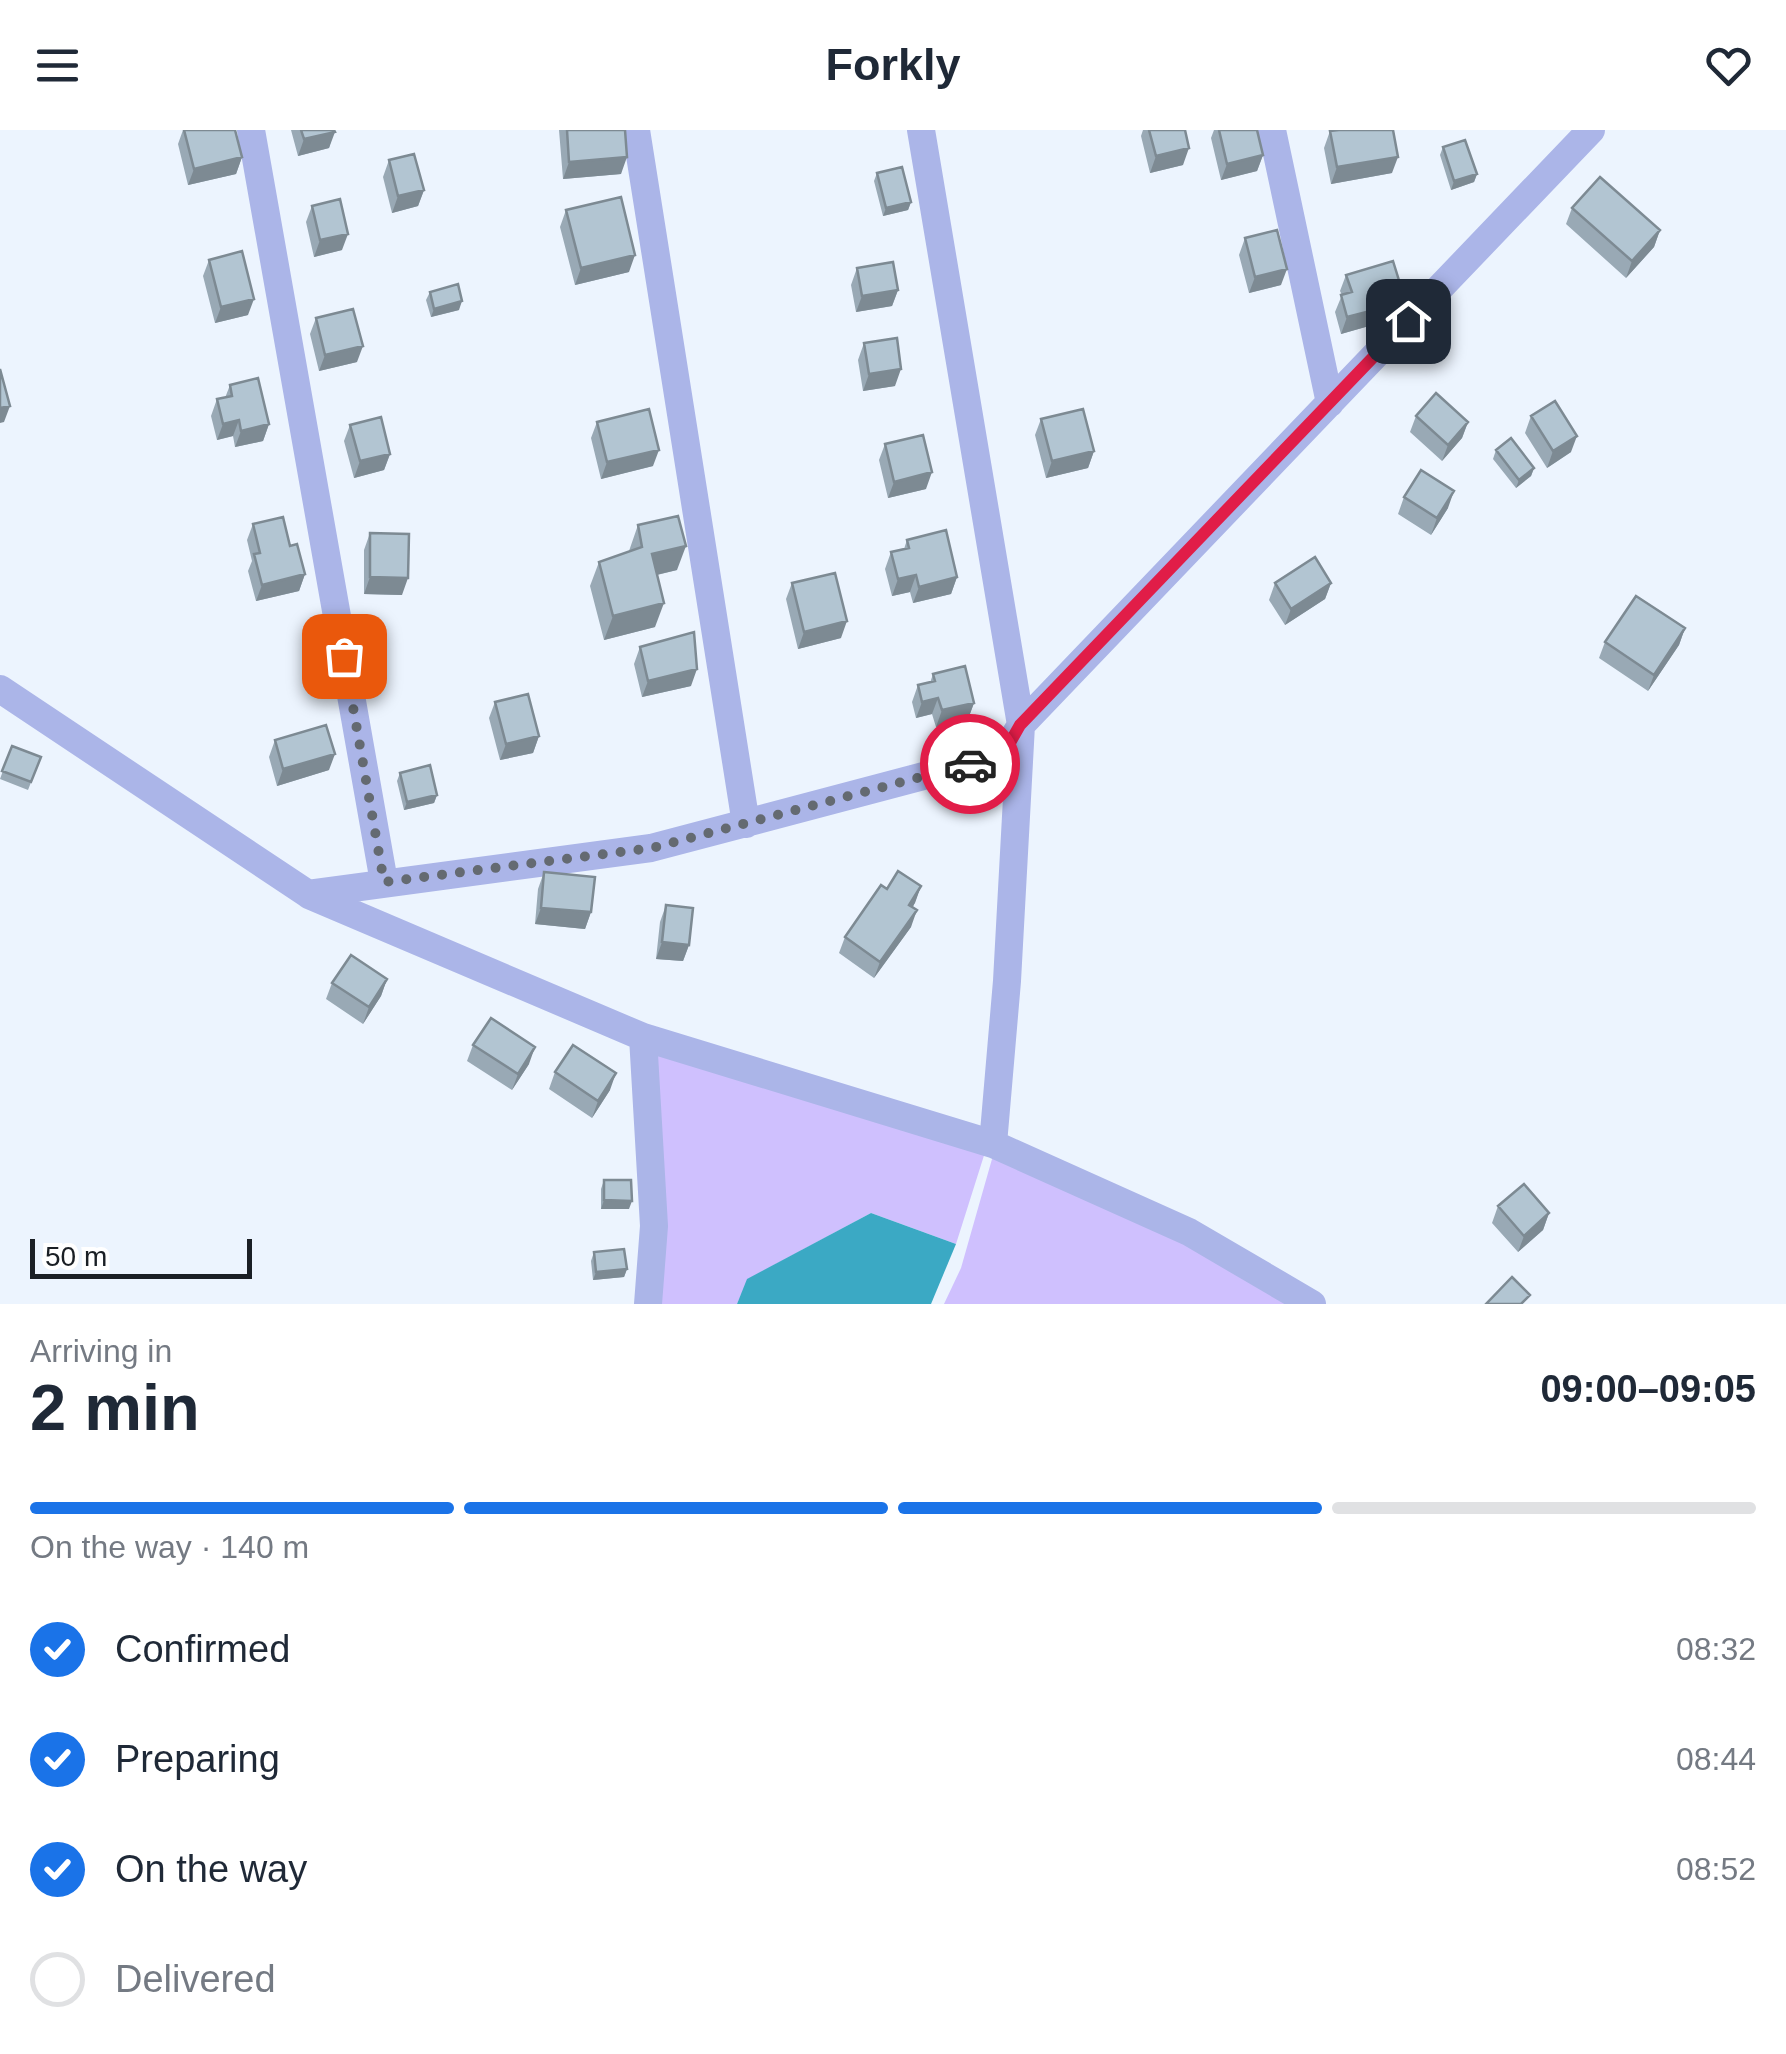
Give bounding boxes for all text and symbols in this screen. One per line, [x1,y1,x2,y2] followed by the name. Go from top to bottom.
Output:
[30,38,85,93] icon: menu
[1701,38,1756,93] icon: heart
[825,39,961,90] text: Forkly
[1366,279,1451,364] pin
[1381,294,1436,349] icon: home
[302,614,387,699] pin
[317,629,372,684] icon: bag
[920,714,1020,814] courier
[943,737,998,792] icon: car
[30,1234,252,1278] scale bar
[45,1241,107,1272] text: 50 m
[30,1333,172,1369] text: Arriving in
[1540,1368,1756,1410] text: 09:00–09:05
[30,1371,200,1444] text: 2 min
[30,1529,309,1565] text: On the way · 140 m
[30,1622,85,1677] icon: check
[115,1628,290,1670] text: Confirmed
[1676,1631,1756,1667] text: 08:32
[30,1732,85,1787] icon: check
[115,1738,280,1780] text: Preparing
[1676,1741,1756,1777] text: 08:44
[30,1842,85,1897] icon: check
[115,1848,307,1890] text: On the way
[1676,1851,1756,1887] text: 08:52
[115,1958,276,2000] text: Delivered

